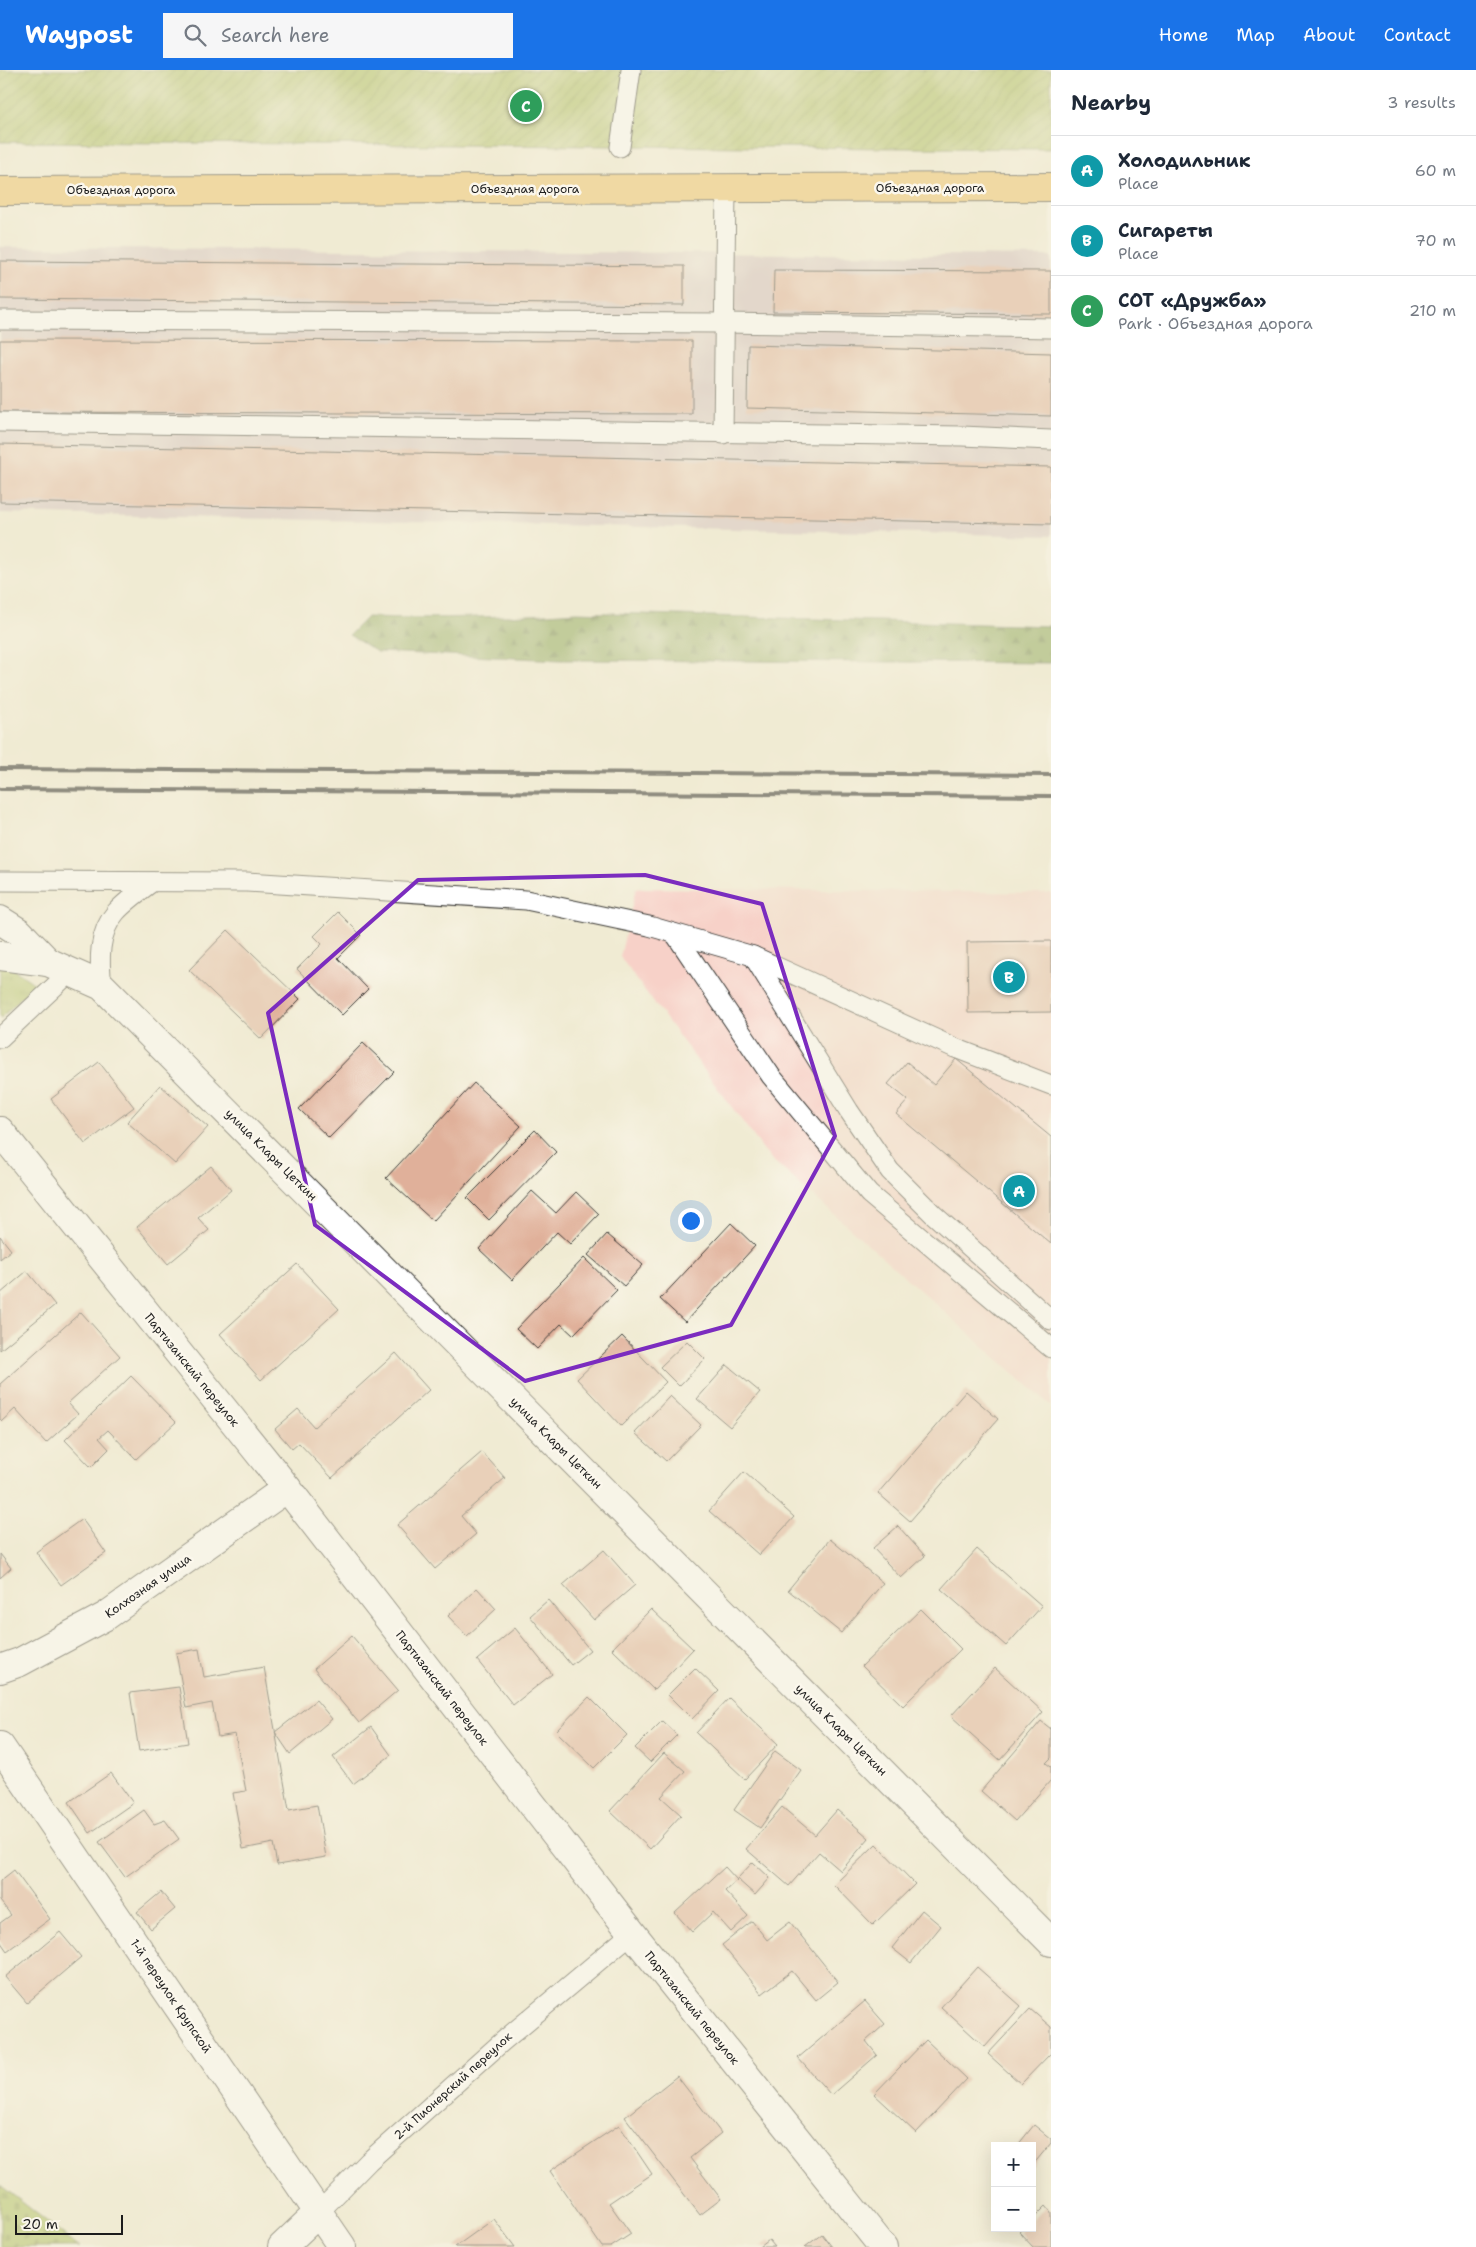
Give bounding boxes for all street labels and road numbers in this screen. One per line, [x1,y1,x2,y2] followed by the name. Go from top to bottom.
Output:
[876,180,985,196] street label: Объездная дорога
[471,181,580,197] street label: Объездная дорога
[67,182,176,198] street label: Объездная дорога
[222,1106,320,1204] street label: улица Клары Цеткин
[141,1310,243,1431] street label: Партизанский переулок
[507,1394,605,1492] street label: улица Клары Цеткин
[102,1550,195,1622] street label: Колхозная улица
[392,1627,492,1749] street label: Партизанский переулок
[792,1681,890,1779] street label: улица Клары Цеткин
[127,1936,215,2056] street label: 1-й переулок Крупской
[641,1948,743,2069] street label: Партизанский переулок
[391,2028,516,2143] street label: 2-й Пионерский переулок

